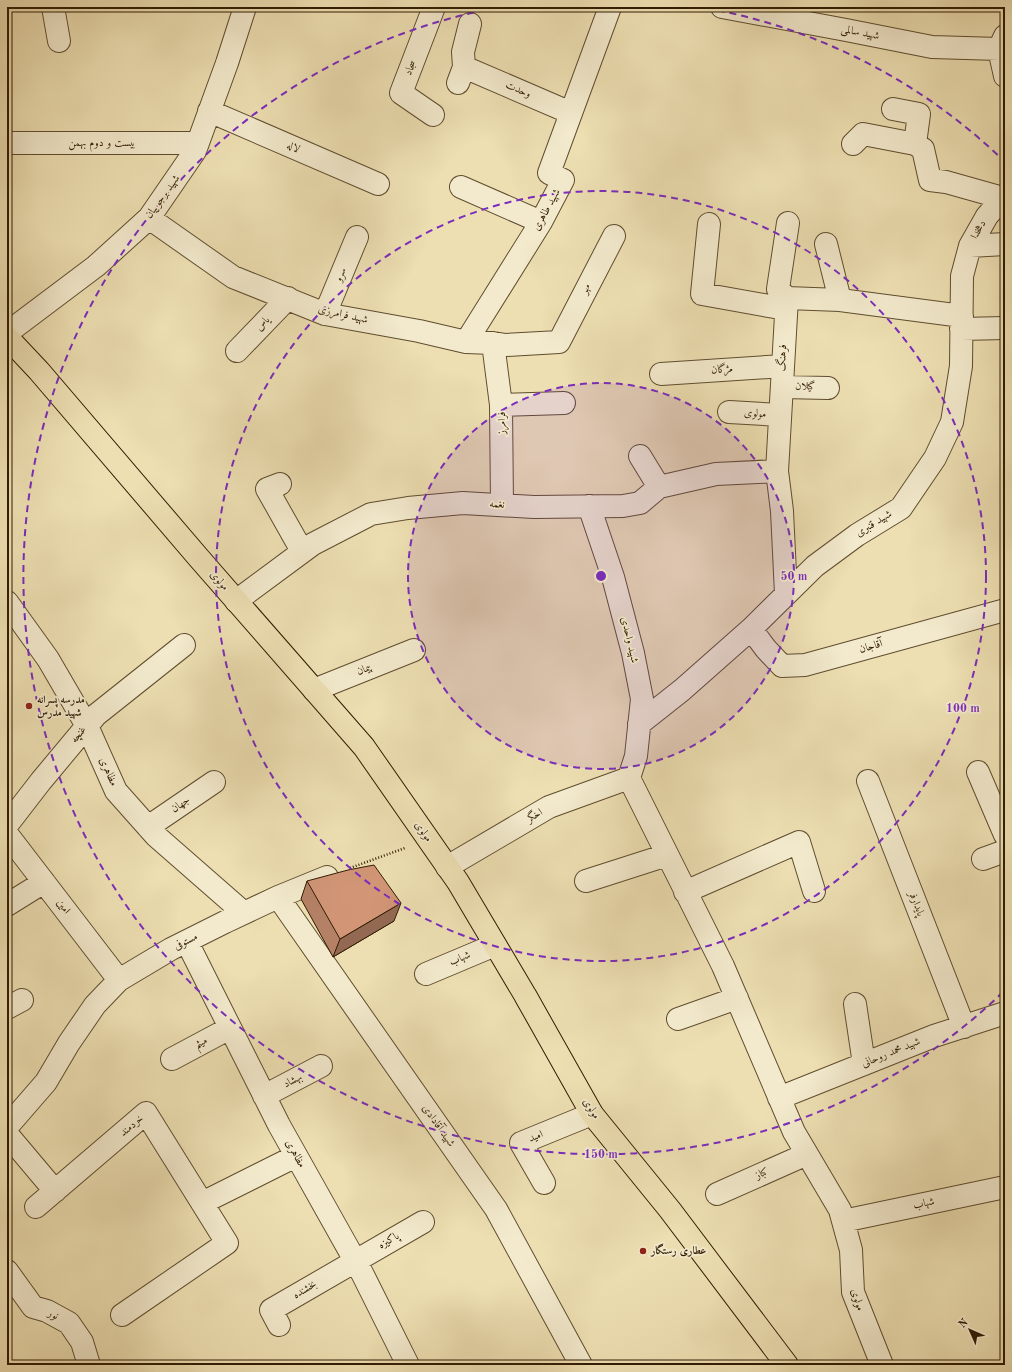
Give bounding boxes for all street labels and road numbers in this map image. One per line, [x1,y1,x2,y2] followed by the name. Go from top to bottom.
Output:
[839,24,880,44] street label: شهید سالمی
[403,59,419,77] street label: سجاد
[504,80,532,100] street label: وحدت
[69,138,135,152] street label: بیست و دوم بهمن
[285,140,301,156] street label: لاله
[144,173,183,221] street label: شهید برجوییان
[531,187,564,233] street label: شهید طاهری
[969,219,989,241] street label: دهخدا
[333,266,350,285] street label: سرو
[578,282,594,297] street label: مهر
[317,304,369,327] street label: شهید فرامرزی
[254,314,273,333] street label: یاس
[774,344,790,372] street label: فرهنگ
[711,361,733,377] street label: مژگان
[795,379,815,393] street label: گیلان
[744,408,766,420] street label: مولوی
[497,412,509,435] street label: فرامرز
[489,499,505,511] street label: نغمه
[854,509,895,540] street label: شهید قنبری
[208,569,230,593] street label: مولوی
[617,616,640,664] street label: شهید واحدی
[857,635,885,656] street label: آقاجان
[355,662,374,678] street label: پیمان
[69,725,90,746] street label: غنچه
[96,756,119,788] street label: مظاهری
[170,795,192,815] street label: جهان
[523,805,545,825] street label: اخگر
[412,820,434,844] street label: مولوی
[905,889,926,919] street label: پایدارفر
[54,898,72,916] street label: امین
[172,931,200,953] street label: مستوفی
[448,950,473,969] street label: شهاب
[193,1035,211,1054] street label: میثم
[860,1036,922,1071] street label: شهید محمد روحانی
[282,1072,305,1091] street label: بهشاد
[580,1097,602,1121] street label: مولوی
[419,1101,459,1150] street label: شهید آقادادی
[118,1113,146,1139] street label: خردمند
[527,1129,545,1145] street label: امید
[282,1138,307,1170] street label: مظاهری
[752,1165,770,1182] street label: کباز
[912,1196,936,1213] street label: شهاب
[376,1229,403,1252] street label: پاکیزه
[291,1279,319,1301] street label: بخشنده
[848,1288,866,1312] street label: مولوی
[45,1307,60,1322] street label: نور

